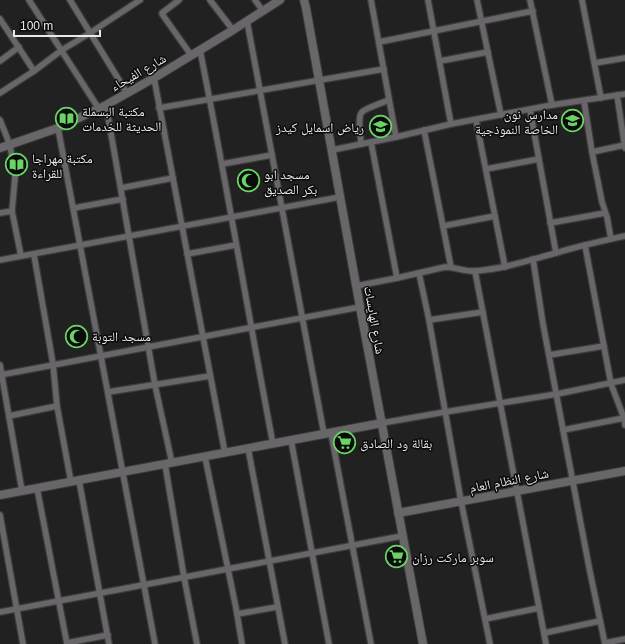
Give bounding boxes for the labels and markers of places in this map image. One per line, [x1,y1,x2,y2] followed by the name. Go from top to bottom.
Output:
[82,104,161,134] place label: مكتبة البسملة الحديثة للخدمات
[53,105,79,131] library icon: مكتبة البسملة الحديثة للخدمات
[475,107,558,138] place label: مدارس نون الخاصة النموذجية
[560,108,586,134] school or university icon: مدارس نون الخاصة النموذجية
[367,114,393,140] school or university icon: رياض اسمايل كيدز
[275,120,364,136] place label: رياض اسمايل كيدز
[32,151,93,182] place label: مكتبة مهراجا للقراءة
[4,152,30,178] library icon: مكتبة مهراجا للقراءة
[264,167,317,198] place label: مسجد ابو بكر الصديق
[236,168,262,194] mosque icon: مسجد ابو بكر الصديق
[64,323,90,349] mosque icon: مسجد التوبة
[92,329,151,345] place label: مسجد التوبة
[332,430,358,456] supermarket icon: بقالة ود الصادق
[360,436,432,452] place label: بقالة ود الصادق
[383,544,409,570] supermarket icon: سوبر ماركت رزان
[412,550,494,566] place label: سوبر ماركت رزان

